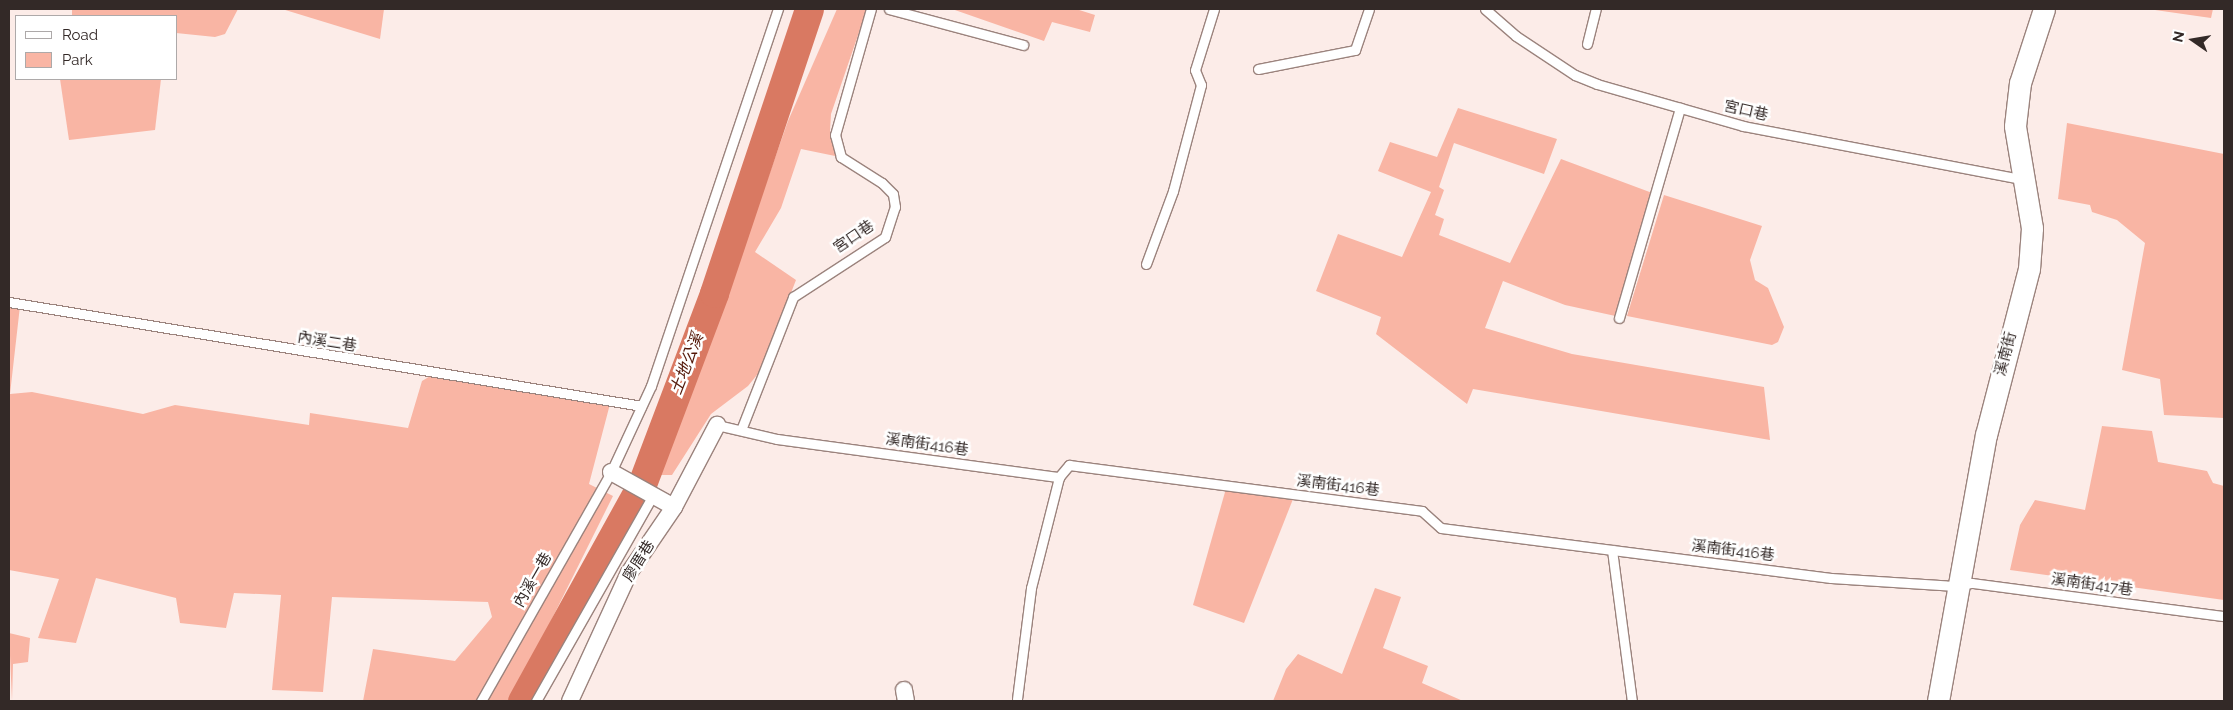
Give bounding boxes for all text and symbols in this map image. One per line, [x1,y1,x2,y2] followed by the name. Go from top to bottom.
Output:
[15,15,178,80] legend
[2168,15,2218,65] north arrow
[62,26,98,44] text: Road
[2169,30,2187,44] text: N
[62,51,93,69] text: Park
[1722,97,1770,125] street label: 宮口巷
[830,217,878,257] street label: 宮口巷
[296,328,358,356] street label: 內溪二巷
[1991,330,2021,378] street label: 溪南街
[667,331,707,397] water label: 土地公溪
[884,430,970,460] street label: 溪南街416巷
[1295,472,1381,500] street label: 溪南街416巷
[619,537,659,585] street label: 廖厝巷
[1690,537,1776,565] street label: 溪南街416巷
[510,550,556,610] street label: 內溪一巷
[2050,570,2134,600] street label: 溪南街417巷

